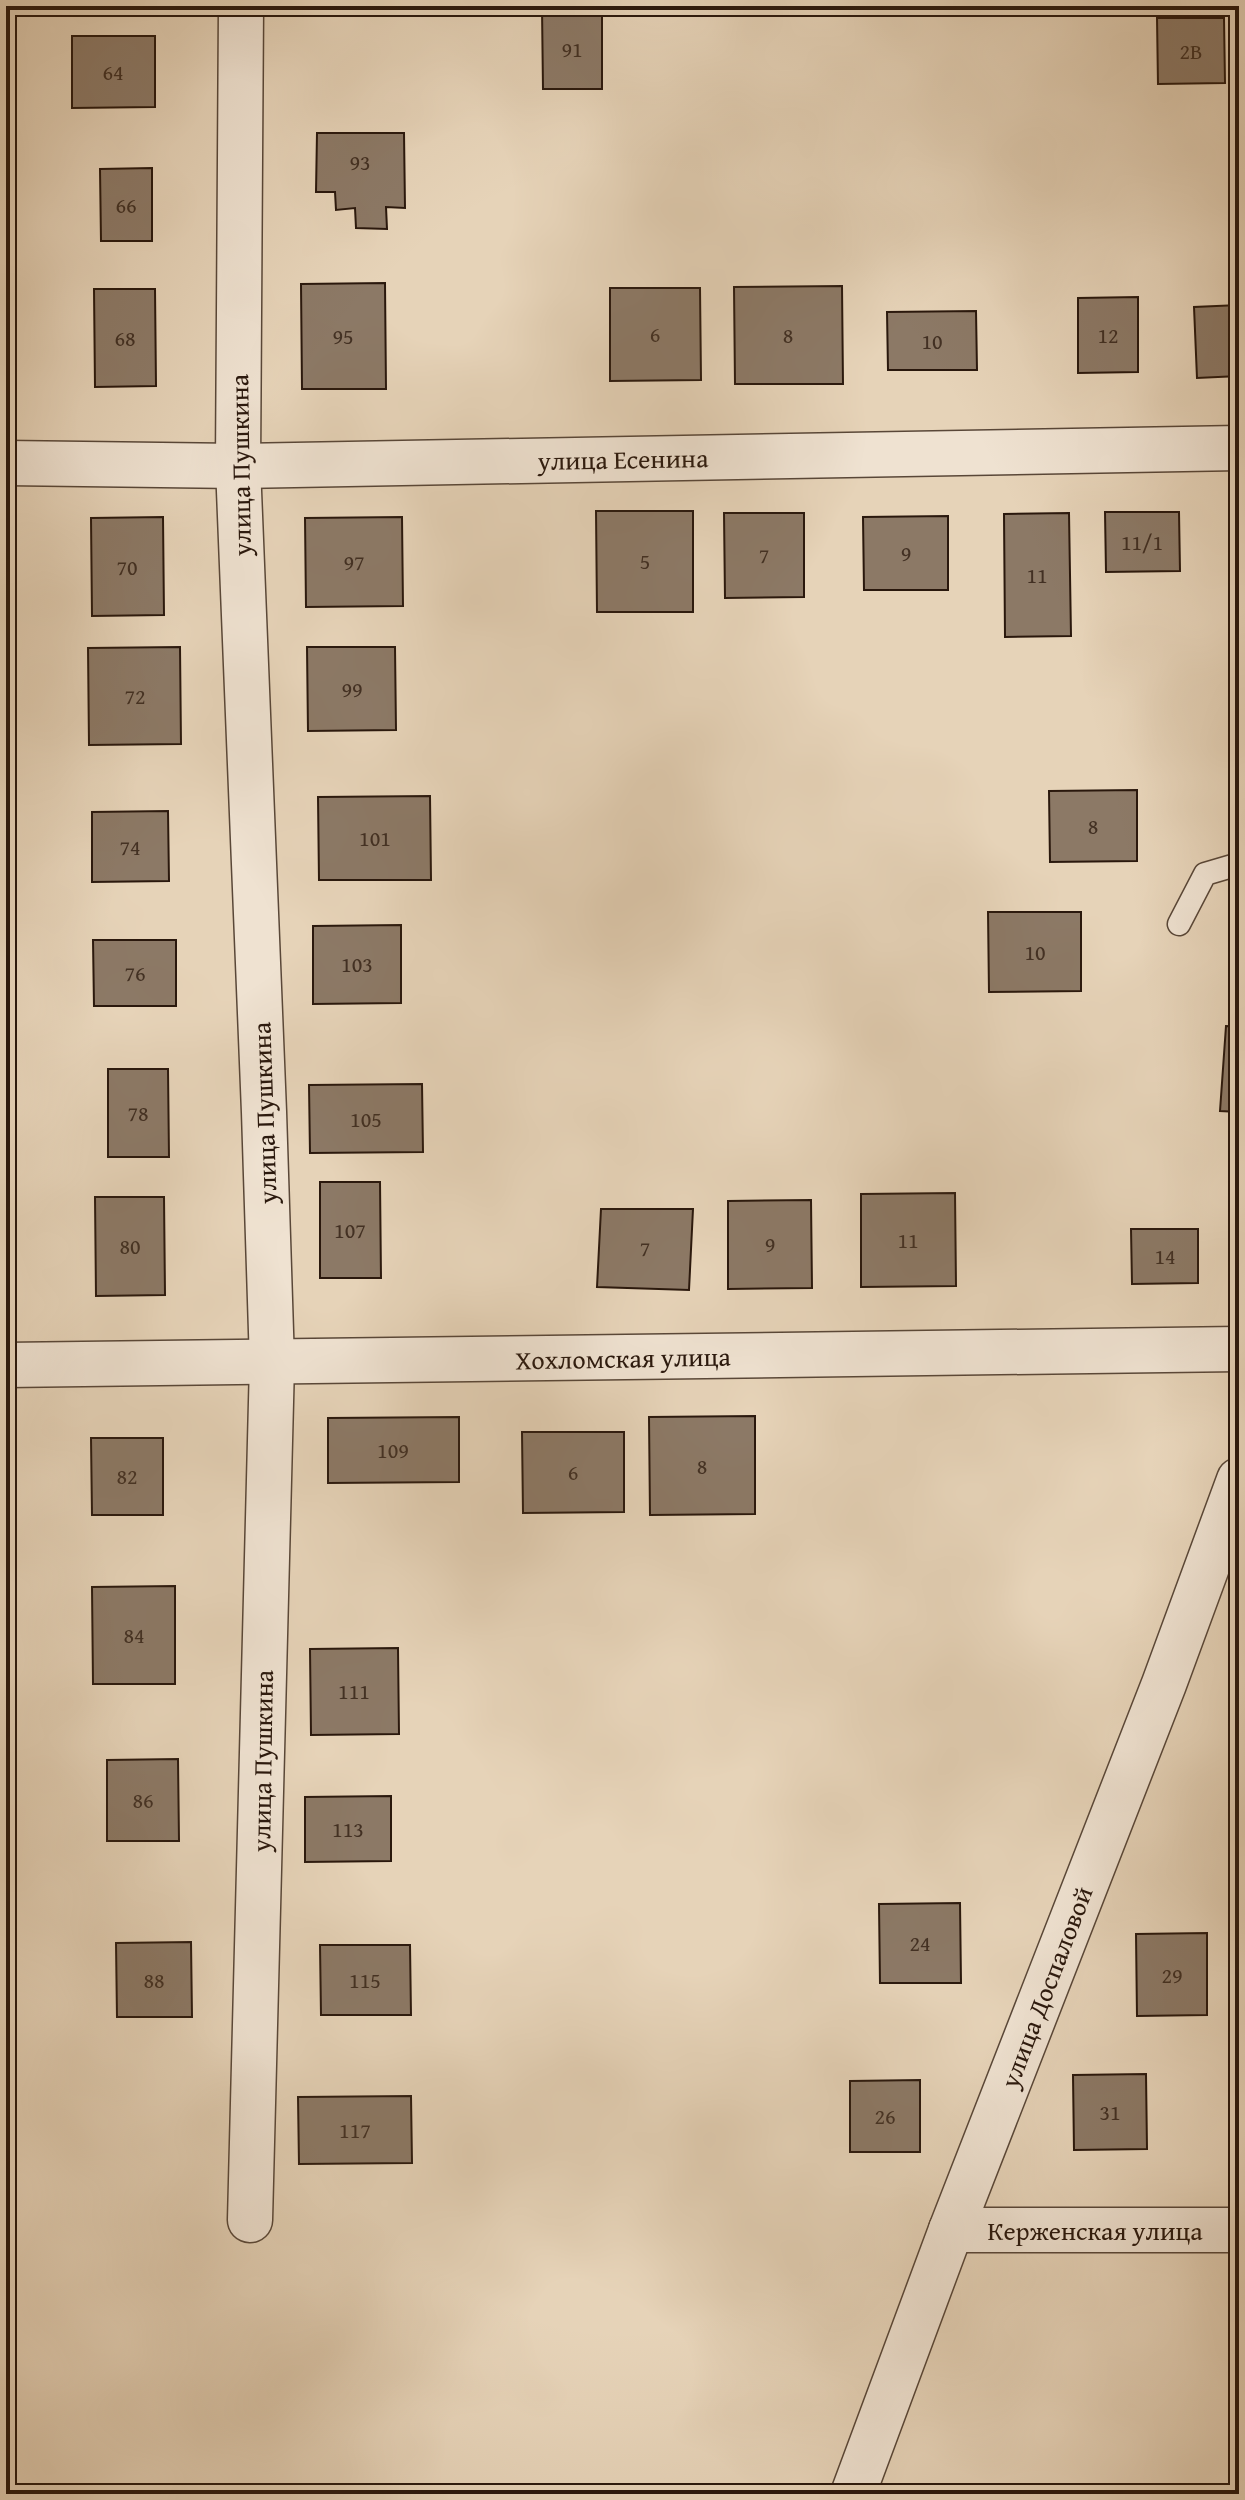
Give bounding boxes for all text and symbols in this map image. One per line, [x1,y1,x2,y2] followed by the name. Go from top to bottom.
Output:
[561,33,583,65] house number: 91
[1179,35,1203,67] house number: 2В
[102,56,124,88] house number: 64
[349,146,371,178] house number: 93
[115,189,137,221] house number: 66
[650,318,660,350] house number: 6
[783,319,793,351] house number: 8
[1097,319,1119,351] house number: 12
[332,320,354,352] house number: 95
[114,322,136,354] house number: 68
[921,325,943,357] house number: 10
[219,373,261,557] street label: улица Пушкина
[536,438,709,480] street label: улица Есенина
[1121,526,1163,558] house number: 11/1
[901,537,911,569] house number: 9
[759,539,769,571] house number: 7
[640,545,650,577] house number: 5
[343,546,365,578] house number: 97
[116,551,138,583] house number: 70
[1026,559,1048,591] house number: 11
[341,673,363,705] house number: 99
[124,680,146,712] house number: 72
[1088,810,1098,842] house number: 8
[359,822,391,854] house number: 101
[119,831,141,863] house number: 74
[1024,936,1046,968] house number: 10
[341,948,373,980] house number: 103
[124,957,146,989] house number: 76
[241,1021,287,1206] street label: улица Пушкина
[127,1097,149,1129] house number: 78
[350,1103,382,1135] house number: 105
[334,1214,366,1246] house number: 107
[897,1224,919,1256] house number: 11
[765,1228,775,1260] house number: 9
[119,1230,141,1262] house number: 80
[640,1232,650,1264] house number: 7
[1154,1240,1176,1272] house number: 14
[515,1337,732,1379] street label: Хохломская улица
[377,1434,409,1466] house number: 109
[697,1450,707,1482] house number: 8
[568,1456,578,1488] house number: 6
[116,1460,138,1492] house number: 82
[123,1619,145,1651] house number: 84
[241,1669,283,1853] street label: улица Пушкина
[338,1675,370,1707] house number: 111
[132,1784,154,1816] house number: 86
[332,1813,364,1845] house number: 113
[989,1880,1102,2095] street label: улица Доспаловой
[909,1927,931,1959] house number: 24
[1161,1959,1183,1991] house number: 29
[143,1964,165,1996] house number: 88
[349,1964,381,1996] house number: 115
[1099,2096,1121,2128] house number: 31
[874,2100,896,2132] house number: 26
[339,2114,371,2146] house number: 117
[987,2211,1203,2250] street label: Керженская улица

